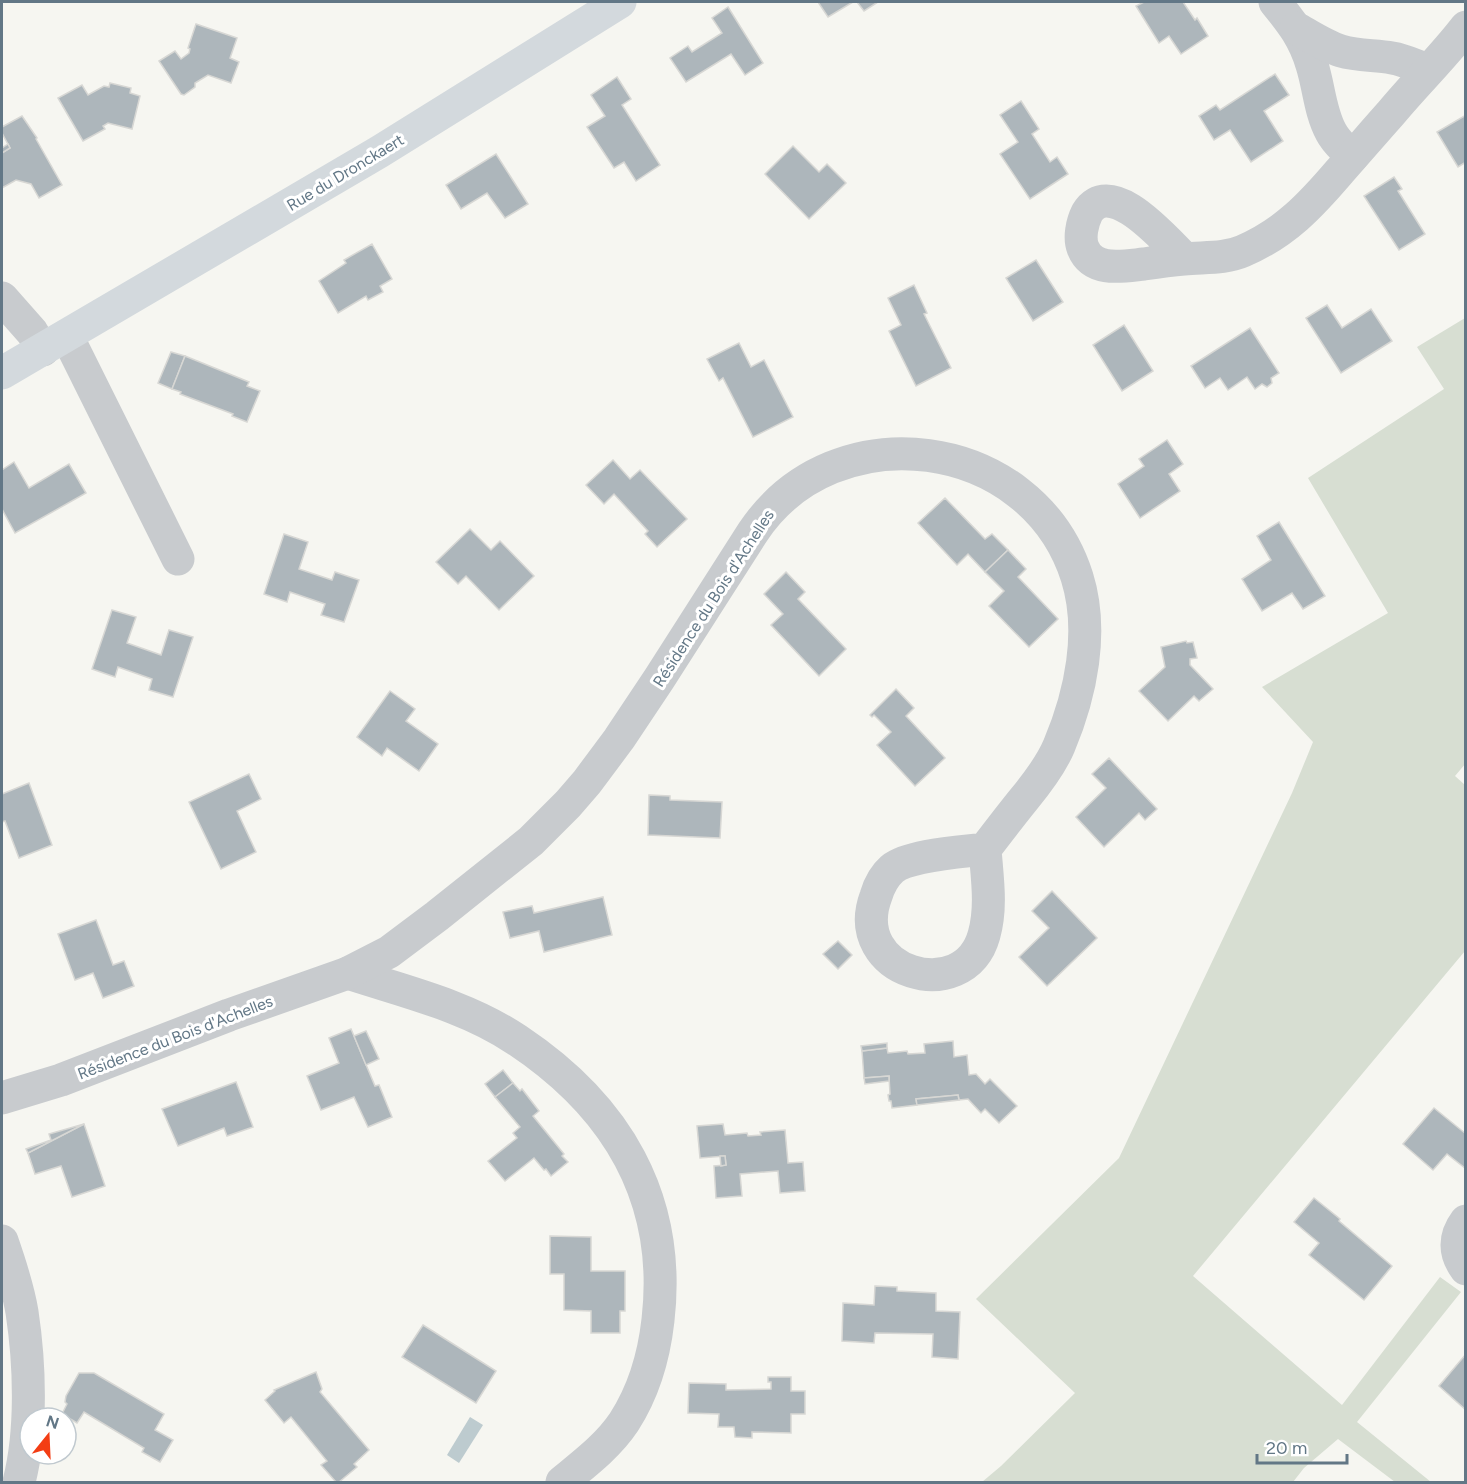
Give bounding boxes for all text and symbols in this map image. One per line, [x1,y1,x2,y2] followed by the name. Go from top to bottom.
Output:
[283,130,407,215] street label: Rue du Dronckaert
[649,506,778,691] street label: Résidence du Bois d'Achelles
[75,991,275,1084] street label: Résidence du Bois d'Achelles
[18,1406,78,1466] north arrow
[44,1411,61,1433] text: N
[1257,1427,1347,1465] scale bar
[1266,1437,1307,1459] text: 20 m

